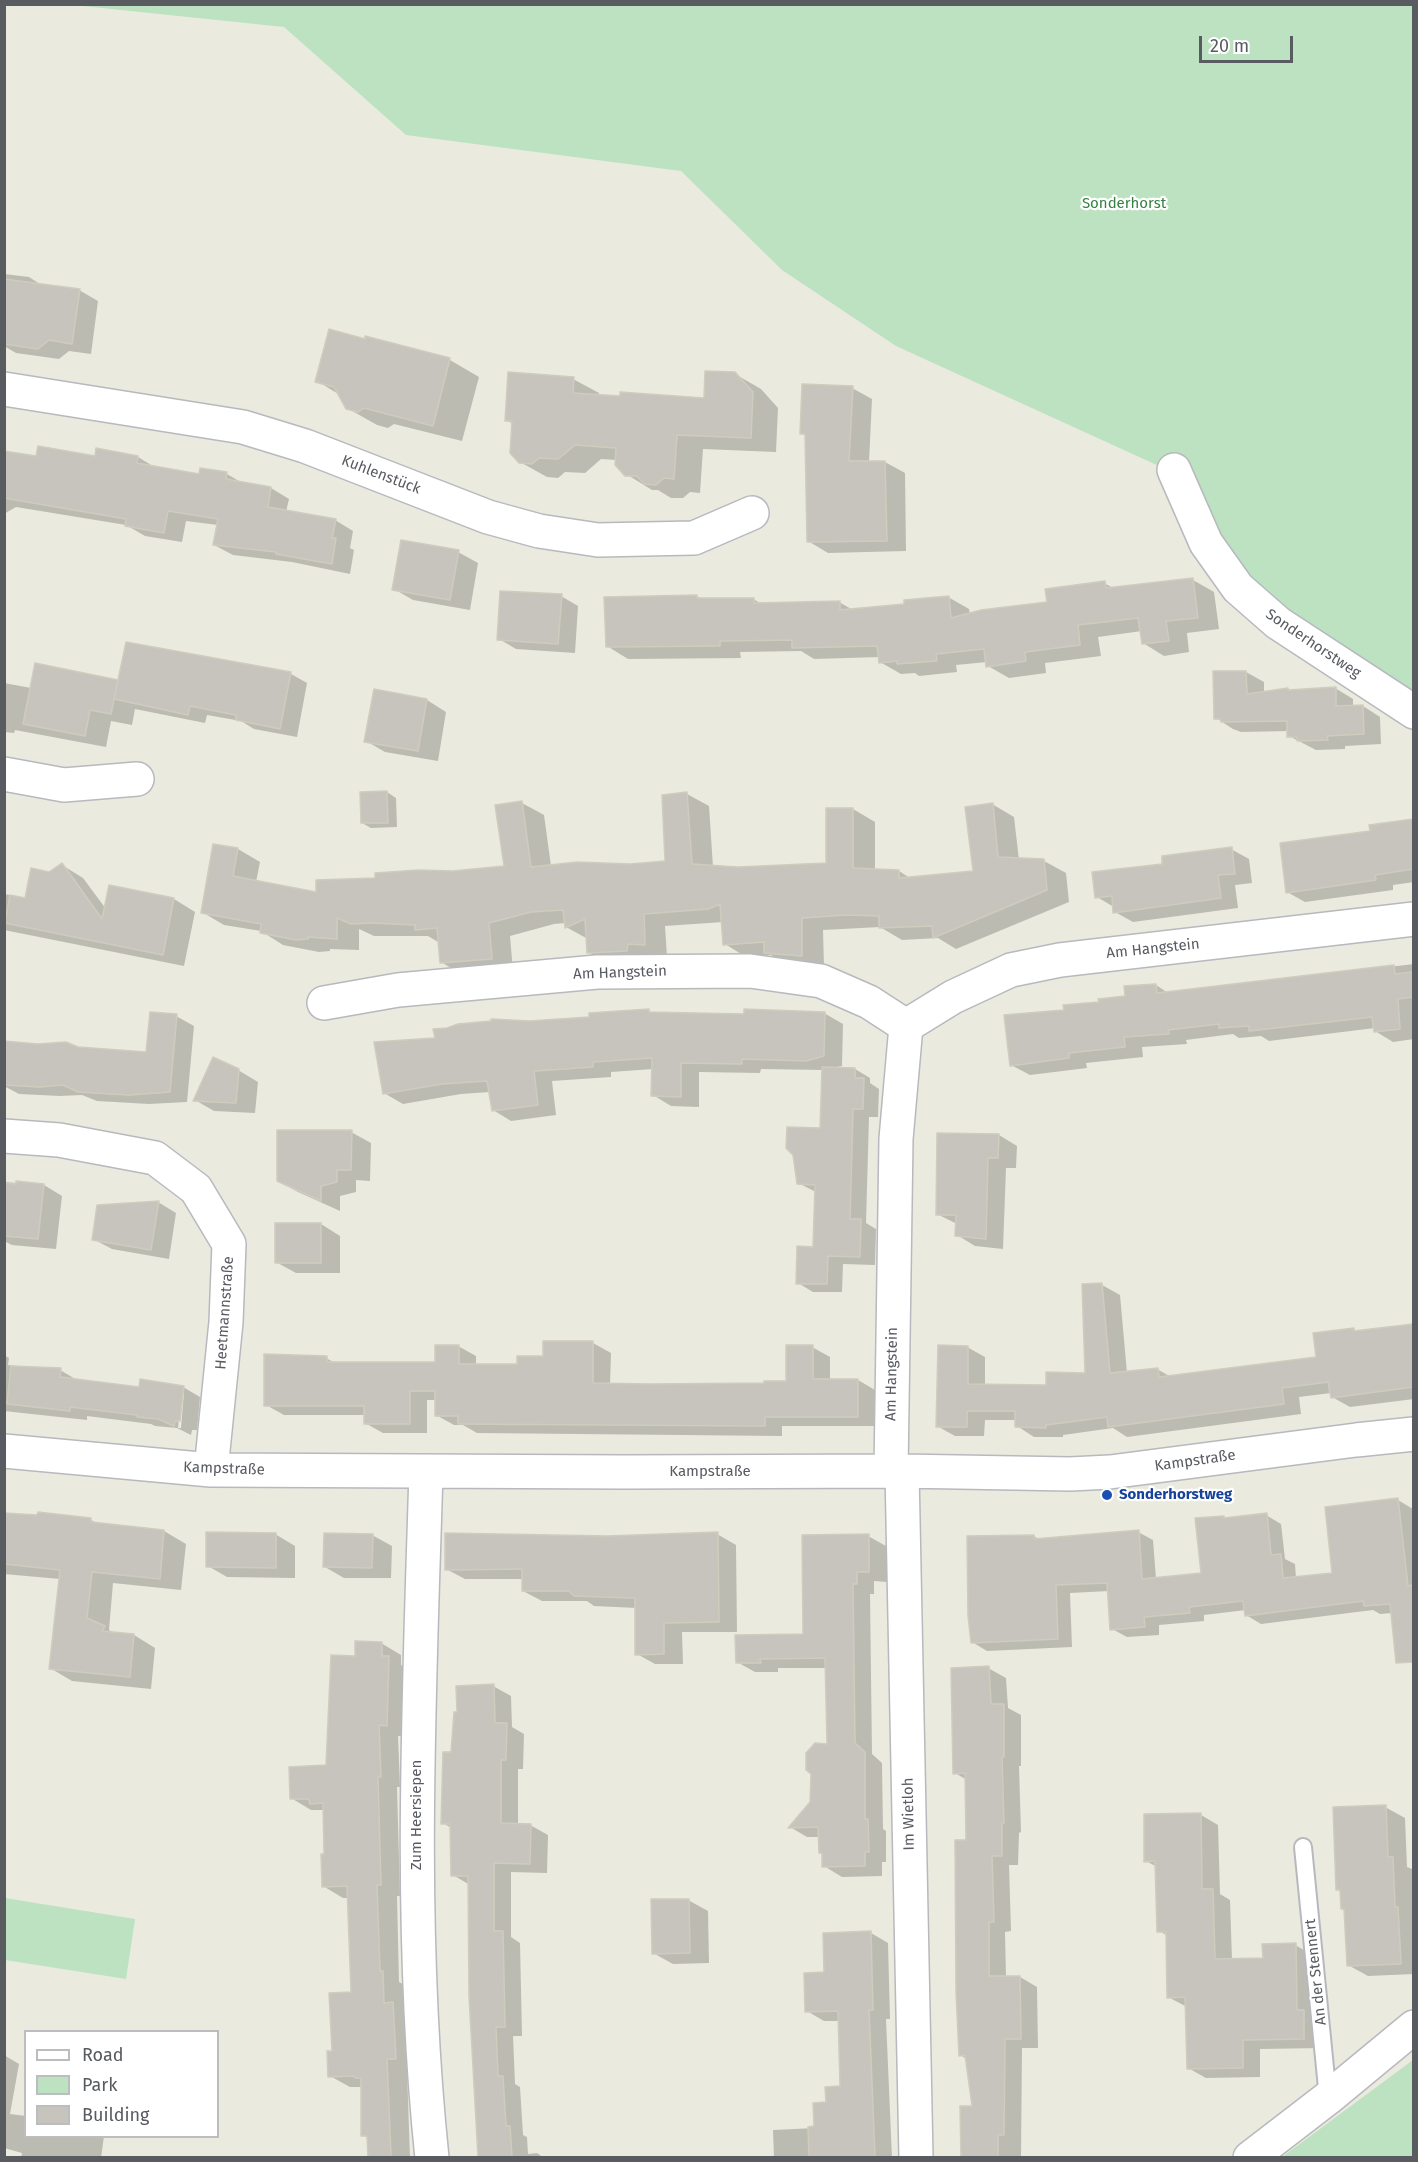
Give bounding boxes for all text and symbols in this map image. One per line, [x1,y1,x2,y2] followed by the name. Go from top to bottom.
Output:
[1202,24,1296,62] scale bar
[1210,35,1249,57] text: 20 m
[1082,195,1166,213] park label: Sonderhorst
[339,452,423,498] street label: Kuhlenstück
[1262,606,1364,682] street label: Sonderhorstweg
[1105,935,1201,963] street label: Am Hangstein
[573,962,667,984] street label: Am Hangstein
[212,1256,238,1370] street label: Heetmannstraße
[882,1327,902,1421] street label: Am Hangstein
[1153,1446,1237,1476] street label: Kampstraße
[183,1459,265,1479] street label: Kampstraße
[669,1463,751,1481] street label: Kampstraße
[1119,1486,1232,1504] place label: Sonderhorstweg
[1100,1488,1114,1502] marker: Sonderhorstweg
[408,1760,426,1870] street label: Zum Heersiepen
[899,1777,919,1851] street label: Im Wietloh
[1301,1918,1331,2026] street label: An der Stennert
[24,2030,219,2138] legend
[82,2044,124,2066] text: Road
[82,2074,117,2096] text: Park
[82,2104,149,2126] text: Building

